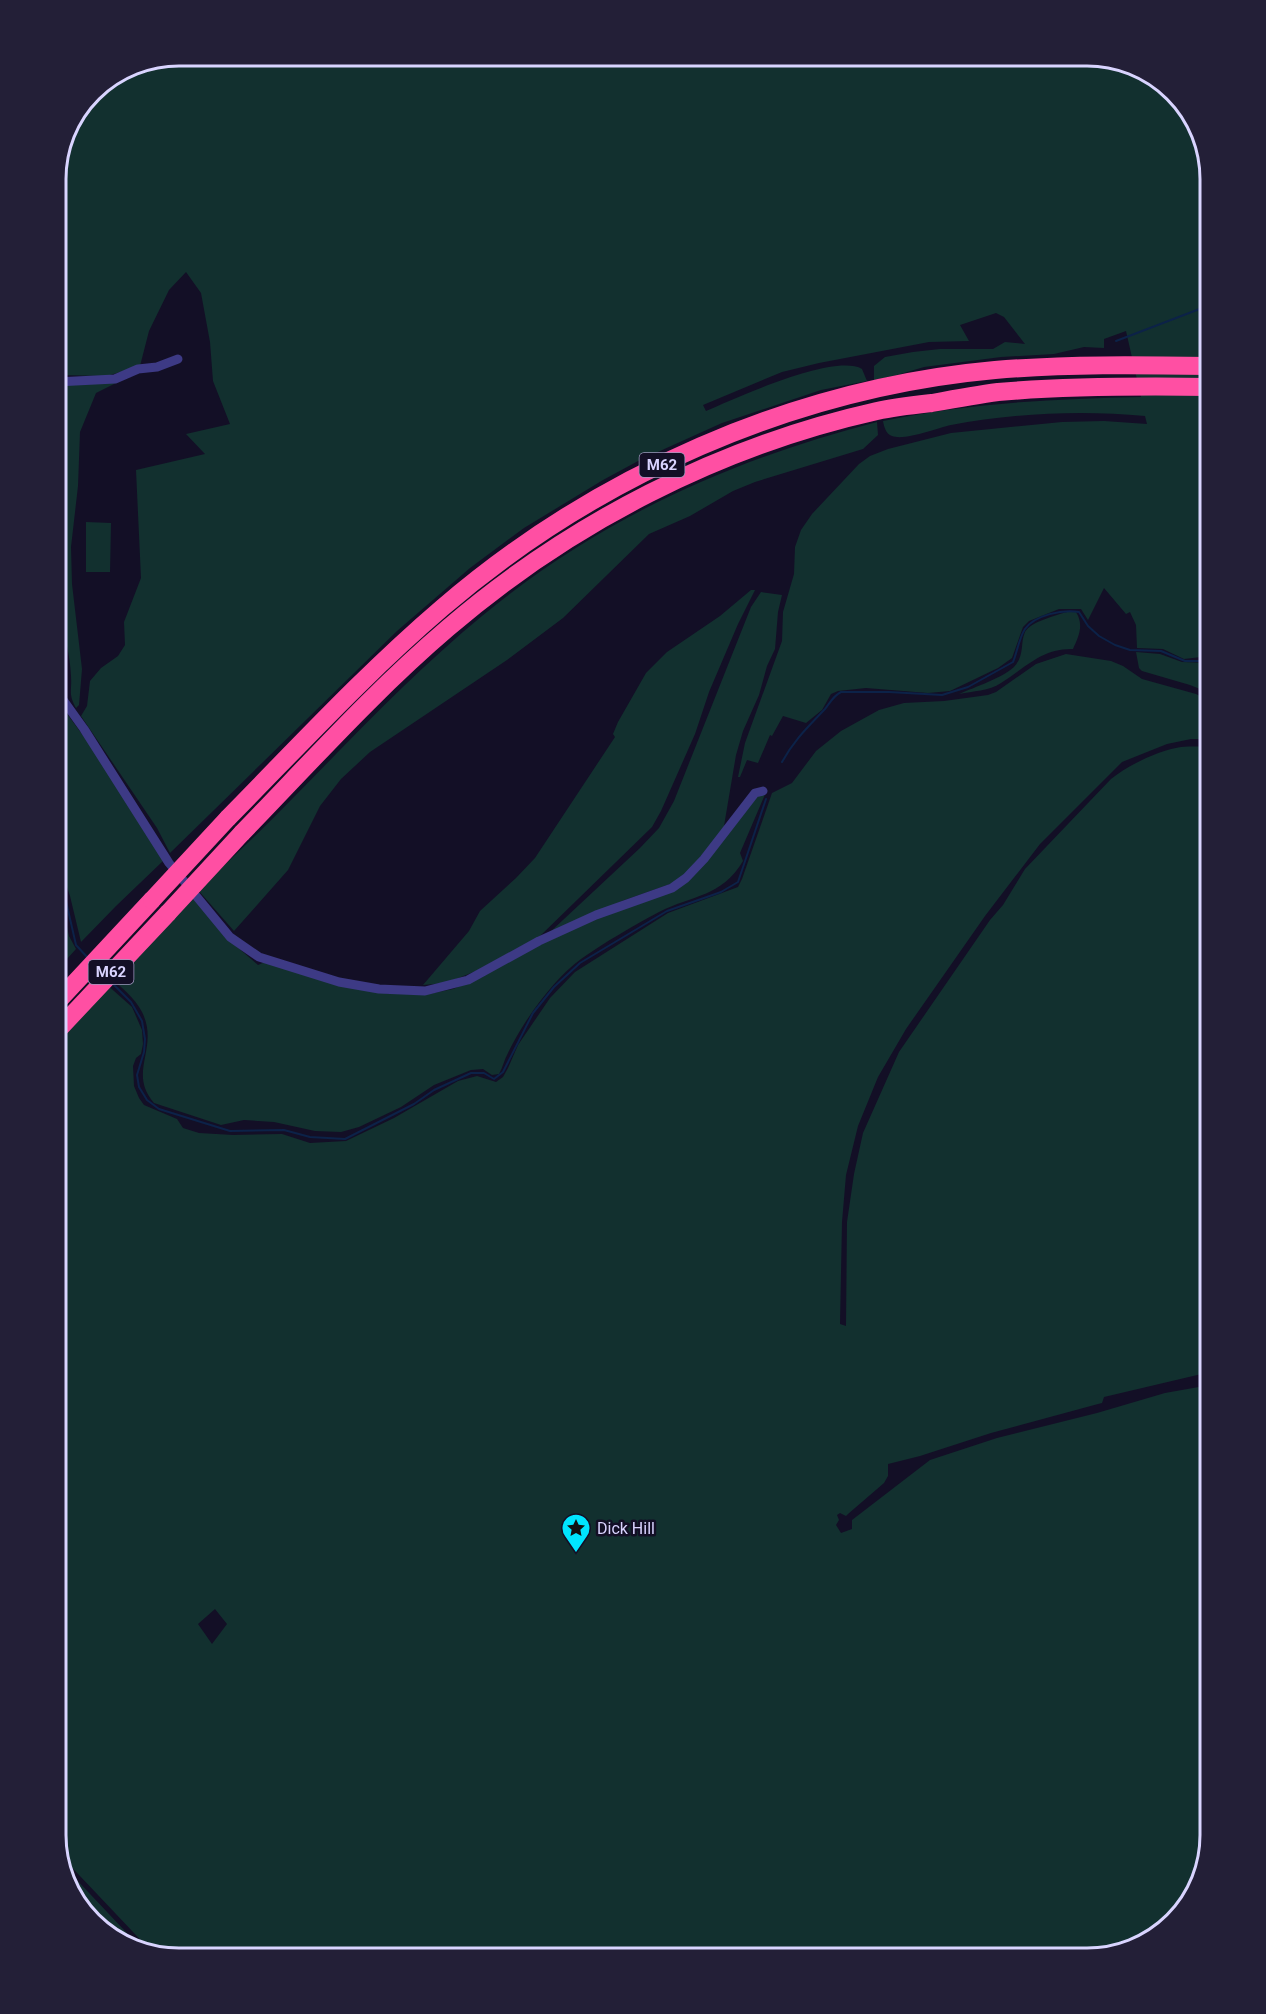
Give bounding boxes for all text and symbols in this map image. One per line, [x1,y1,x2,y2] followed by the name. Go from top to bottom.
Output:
[640,453,684,477] road number: M62
[88,960,134,984] road number: M62
[560,1512,592,1554] place icon: Dick Hill
[597,1519,655,1538] place label: Dick Hill

